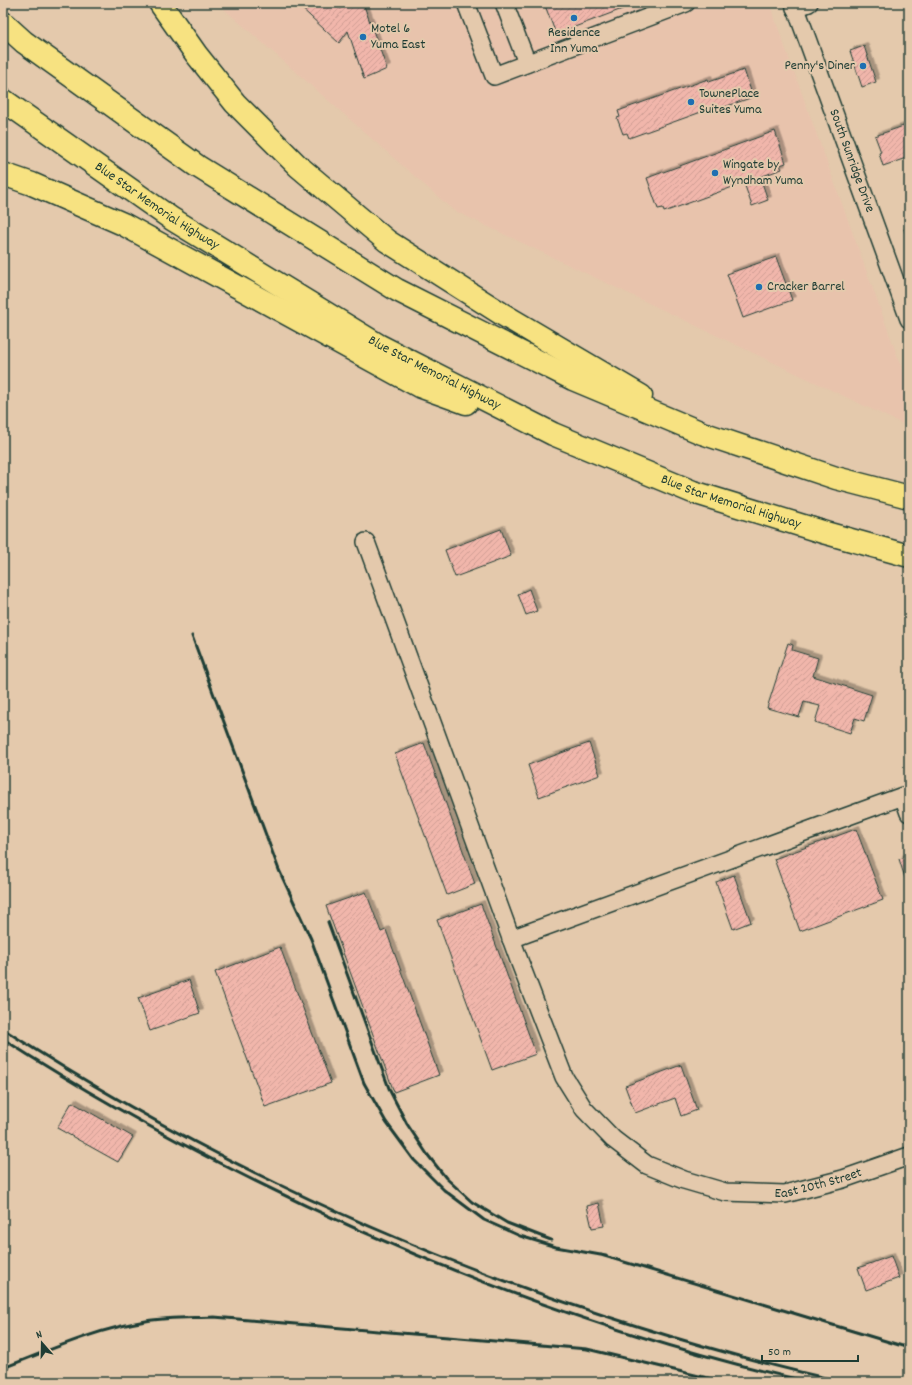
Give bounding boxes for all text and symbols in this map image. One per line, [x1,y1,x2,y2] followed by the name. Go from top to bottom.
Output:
[569,13,579,23] marker: Residence Inn Yuma
[371,19,426,55] place label: Motel 6 Yuma East
[548,23,600,59] place label: Residence Inn Yuma
[358,32,368,42] marker: Motel 6 Yuma East
[784,56,856,76] place label: Penny's Diner
[858,61,868,71] marker: Penny's Diner
[699,84,762,120] place label: TownePlace Suites Yuma
[686,97,696,107] marker: TownePlace Suites Yuma
[823,106,879,215] street label: South Sunridge Drive
[723,155,803,191] place label: Wingate by Wyndham Yuma
[90,157,223,256] street label: Blue Star Memorial Highway
[710,168,720,178] marker: Wingate by Wyndham Yuma
[767,277,845,297] place label: Cracker Barrel
[754,282,764,292] marker: Cracker Barrel
[364,331,504,416] street label: Blue Star Memorial Highway
[657,470,803,535] street label: Blue Star Memorial Highway
[774,1163,865,1204] street label: East 20th Street
[22,1323,62,1363] north arrow
[34,1327,45,1344] text: N
[762,1337,858,1363] scale bar
[768,1344,791,1361] text: 50 m

